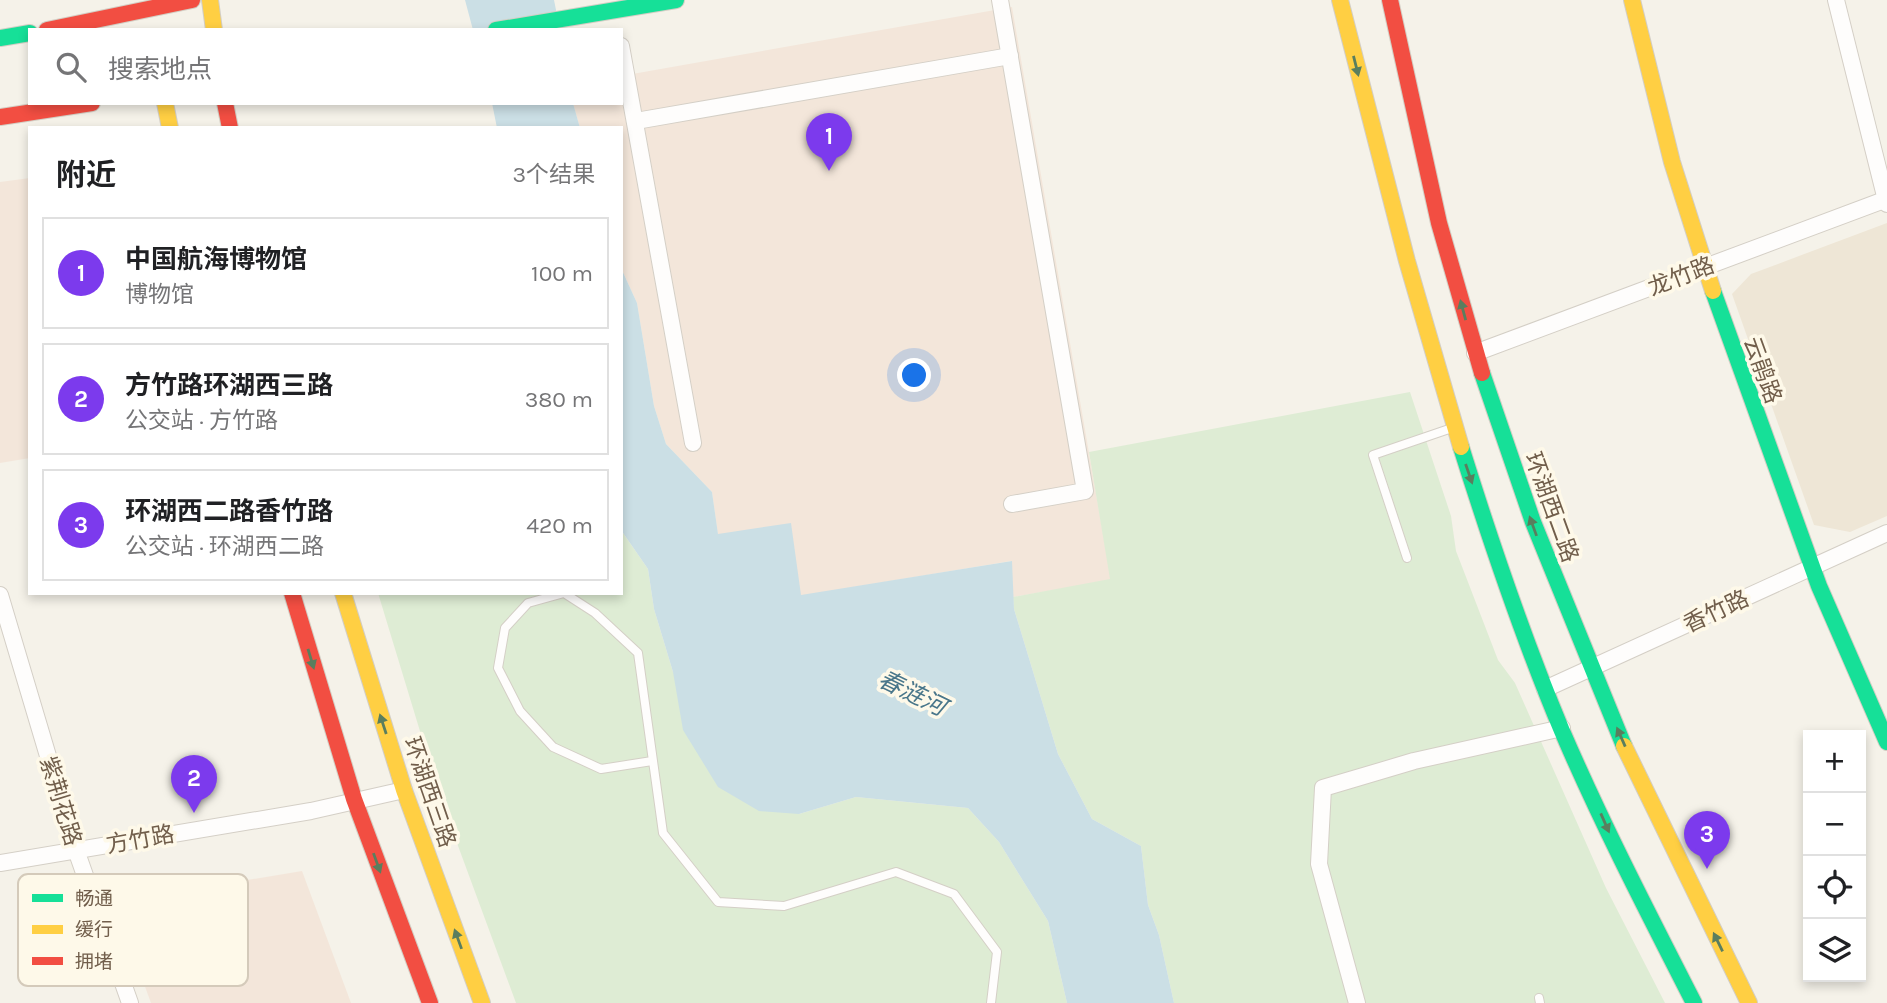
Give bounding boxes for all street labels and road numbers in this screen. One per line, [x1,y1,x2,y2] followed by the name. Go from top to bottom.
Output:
[1644,251,1718,301] street label: 龙竹路
[1738,333,1787,407] street label: 云鹃路
[1519,449,1584,566] street label: 环湖西二路
[1679,585,1753,638] street label: 香竹路
[398,733,461,851] street label: 环湖西三路
[34,753,87,849] street label: 紫荆花路
[104,820,176,859] street label: 方竹路

